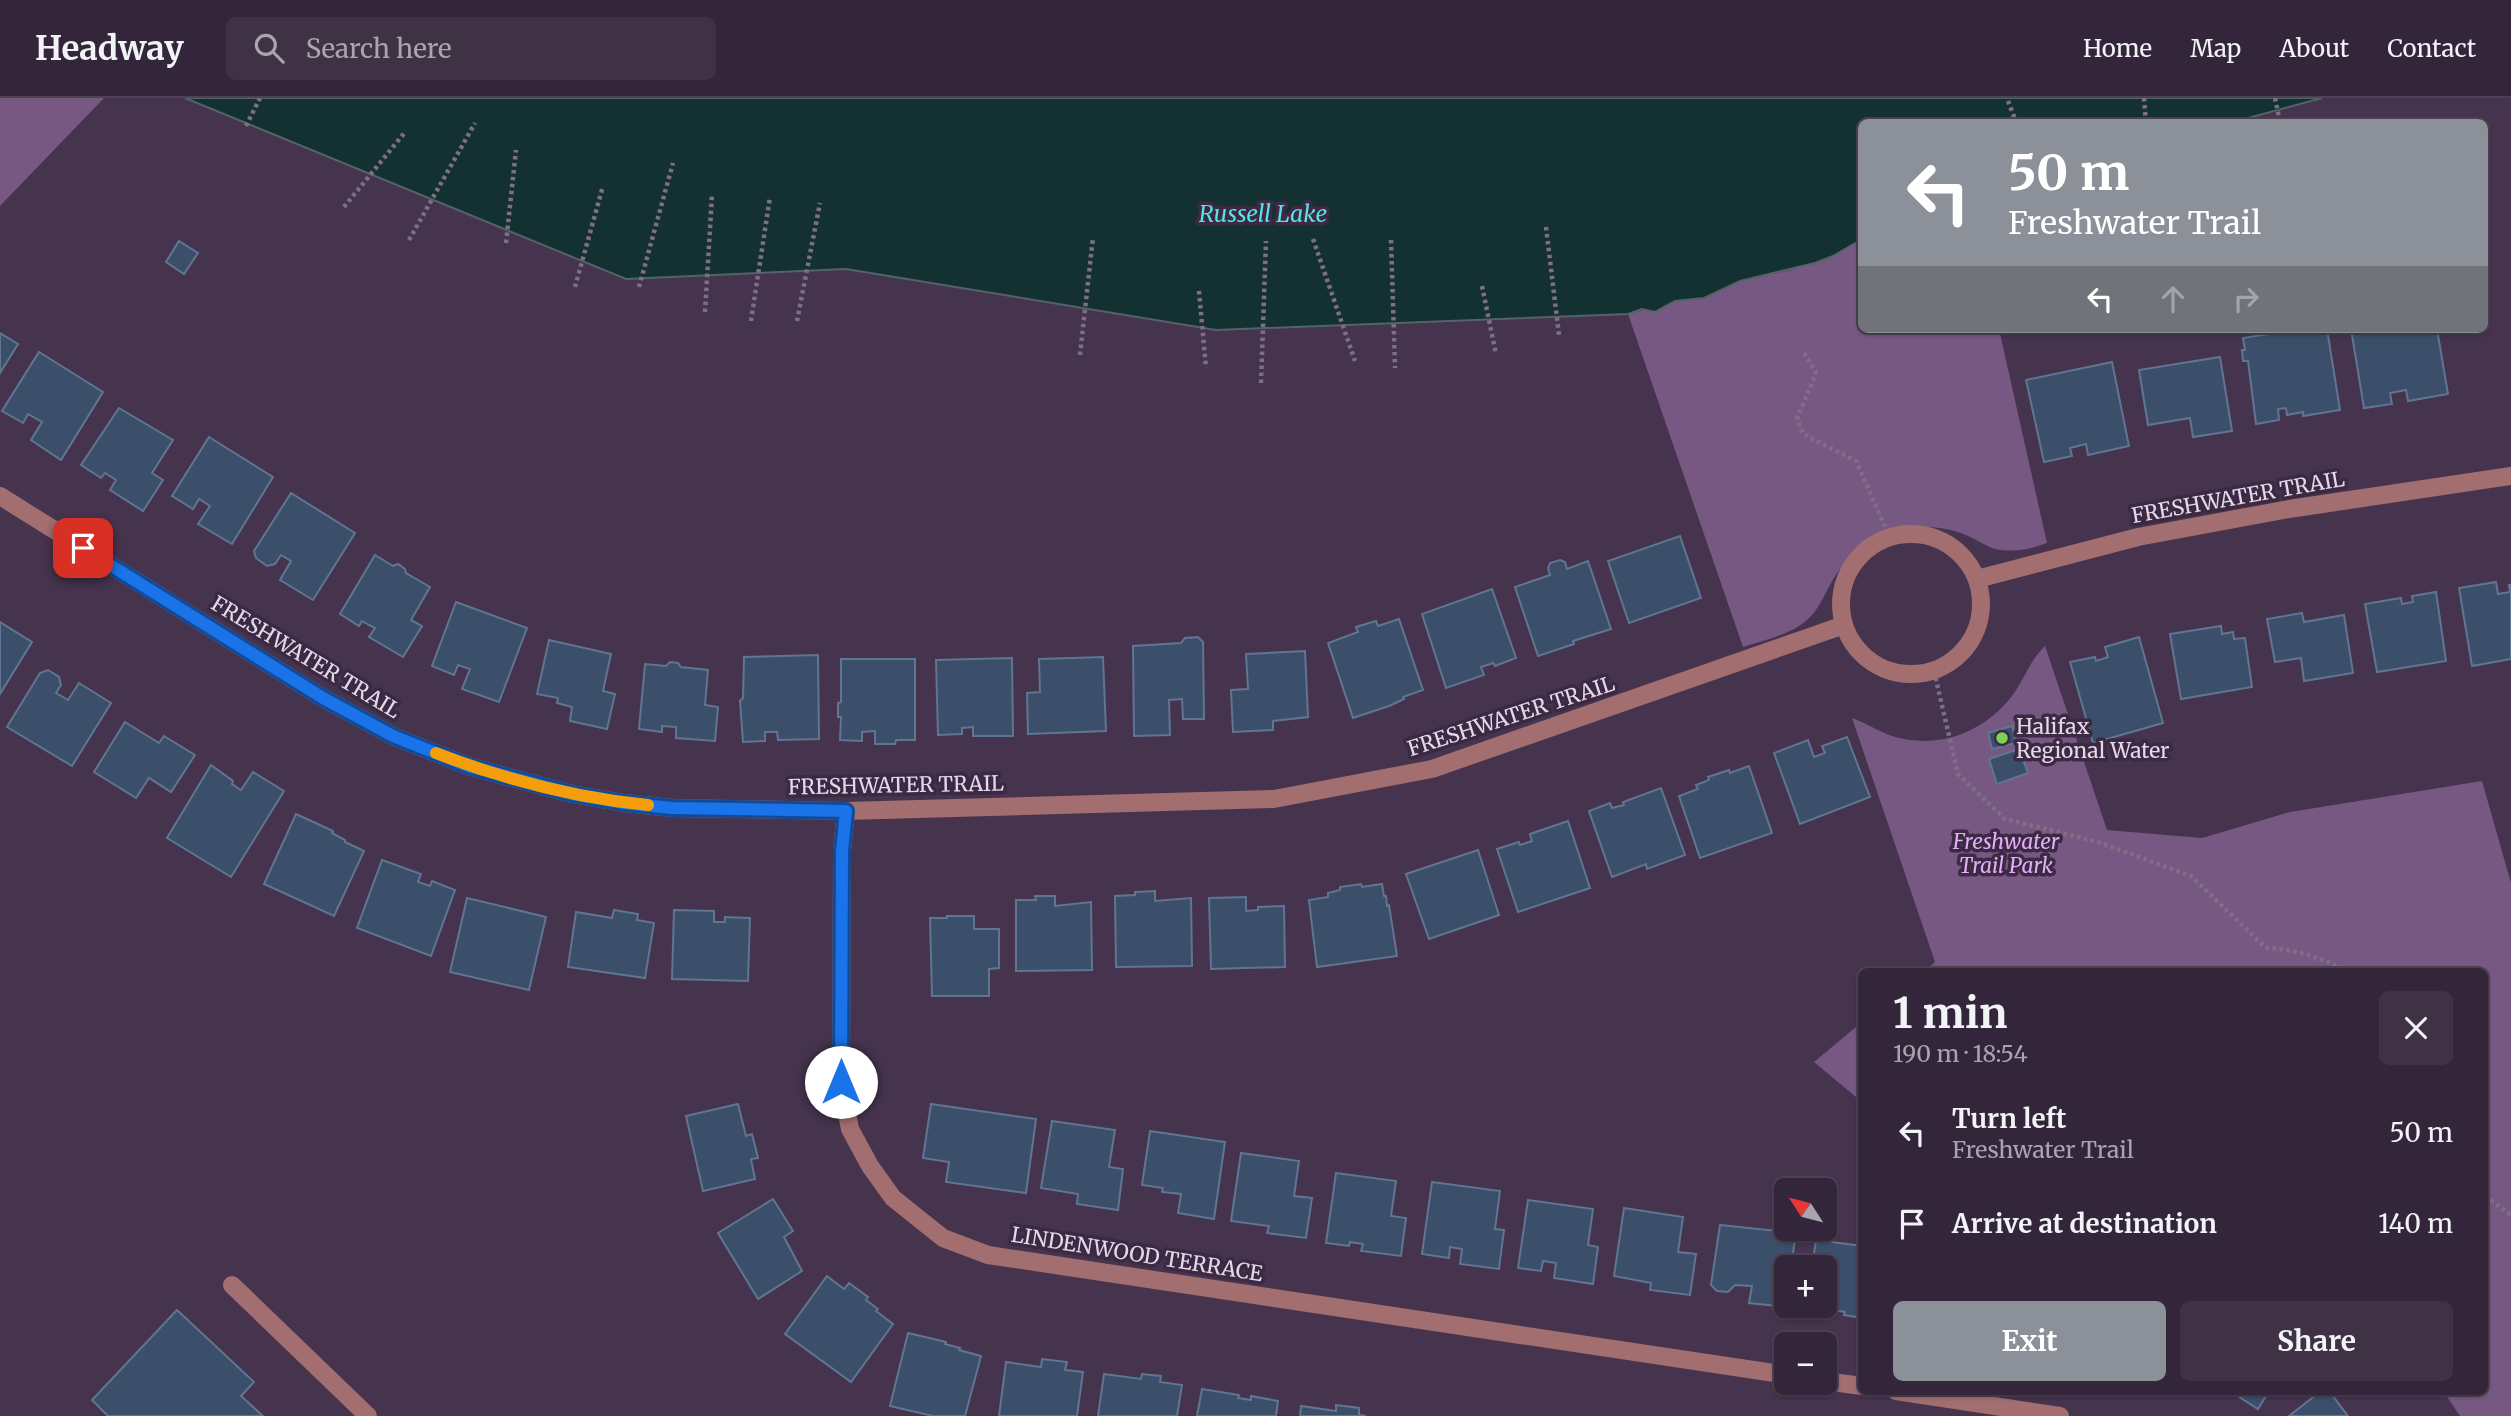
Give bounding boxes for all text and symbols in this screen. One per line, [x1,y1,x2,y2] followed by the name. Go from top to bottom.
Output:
[226,17,716,80] search box
[35,28,184,69] text: Headway
[250,29,288,67] icon: search
[306,32,452,65] text: Search here
[2083,33,2152,64] text: Home
[2190,33,2241,64] text: Map
[2279,33,2349,64] text: About
[2387,33,2476,64] text: Contact
[2008,142,2129,203] text: 50 m
[1893,147,1984,238] icon: left
[1199,199,1327,228] water label: Russell Lake
[2008,203,2261,243] text: Freshwater Trail
[2081,280,2119,318] icon: left
[2154,280,2192,318] icon: ahead
[2227,280,2265,318] icon: right
[2129,465,2347,529] street label: FRESHWATER TRAIL
[53,518,113,578] pin
[64,529,102,567] icon: arrive
[206,590,406,724] street label: FRESHWATER TRAIL
[1404,670,1618,762] street label: FRESHWATER TRAIL
[2016,713,2170,764] place label: Halifax Regional Water
[1994,730,2010,746] marker: Halifax Regional Water
[788,770,1004,800] street label: FRESHWATER TRAIL
[1952,828,2060,879] park label: Freshwater Trail Park
[1893,987,2007,1039] text: 1 min
[2379,991,2453,1065] button: close
[1893,1039,2028,1068] text: 190 m · 18:54
[804,1045,878,1119] position arrow
[1952,1102,2066,1135] text: Turn left
[1893,1114,1931,1152] icon: left
[2389,1116,2453,1149] text: 50 m
[1952,1135,2134,1164] text: Freshwater Trail
[1774,1178,1838,1241] north arrow
[1774,1178,1837,1395] map controls
[1893,1205,1931,1243] icon: arrive
[1952,1207,2217,1240] text: Arrive at destination
[2378,1207,2453,1240] text: 140 m
[1009,1221,1265,1287] street label: LINDENWOOD TERRACE
[1774,1255,1837,1318] button: +
[1893,1301,2166,1381] button: Exit
[2180,1301,2453,1381] button: Share
[1774,1332,1837,1395] button: −

